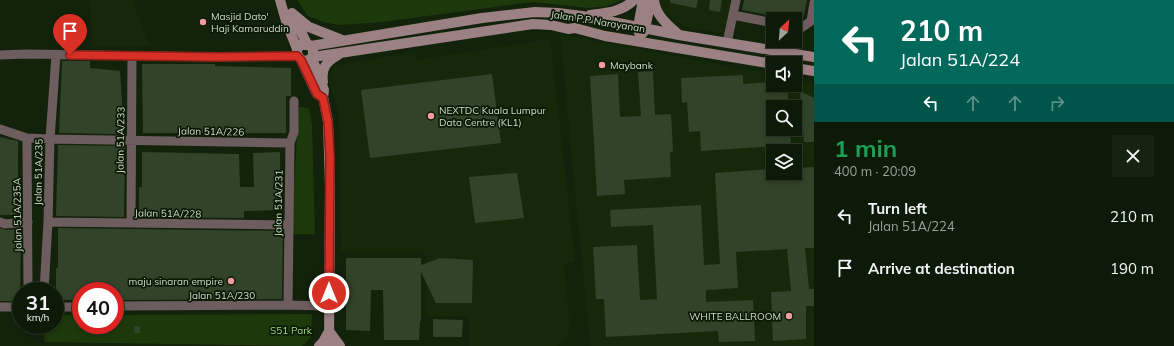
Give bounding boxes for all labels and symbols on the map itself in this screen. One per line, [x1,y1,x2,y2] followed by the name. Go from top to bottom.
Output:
[550,8,646,35] street label: Jalan P.P Narayanan
[211,10,289,35] place label: Masjid Dato' Haji Kamaruddin
[766,12,802,48] north arrow
[53,14,87,55] pin
[198,17,208,27] marker: Masjid Dato' Haji Kamaruddin
[610,59,654,72] place label: Maybank
[597,60,607,70] marker: Maybank
[439,104,546,129] place label: NEXTDC Kuala Lumpur Data Centre (KL1)
[113,107,128,173] street label: Jalan 51A/233
[426,111,436,121] marker: NEXTDC Kuala Lumpur Data Centre (KL1)
[178,124,244,139] street label: Jalan 51A/226
[31,139,46,205] street label: Jalan 51A/235
[271,170,286,236] street label: Jalan 51A/231
[10,177,25,252] street label: Jalan 51A/235A
[135,206,201,221] street label: Jalan 51A/228
[308,272,350,314] position arrow
[129,275,223,288] place label: maju sinaran empire
[226,276,236,286] marker: maju sinaran empire
[72,282,124,334] speed limit sign: 40
[189,289,255,302] street label: Jalan 51A/230
[689,310,781,323] place label: WHITE BALLROOM
[784,311,794,321] marker: WHITE BALLROOM
[270,324,313,337] park label: S51 Park

